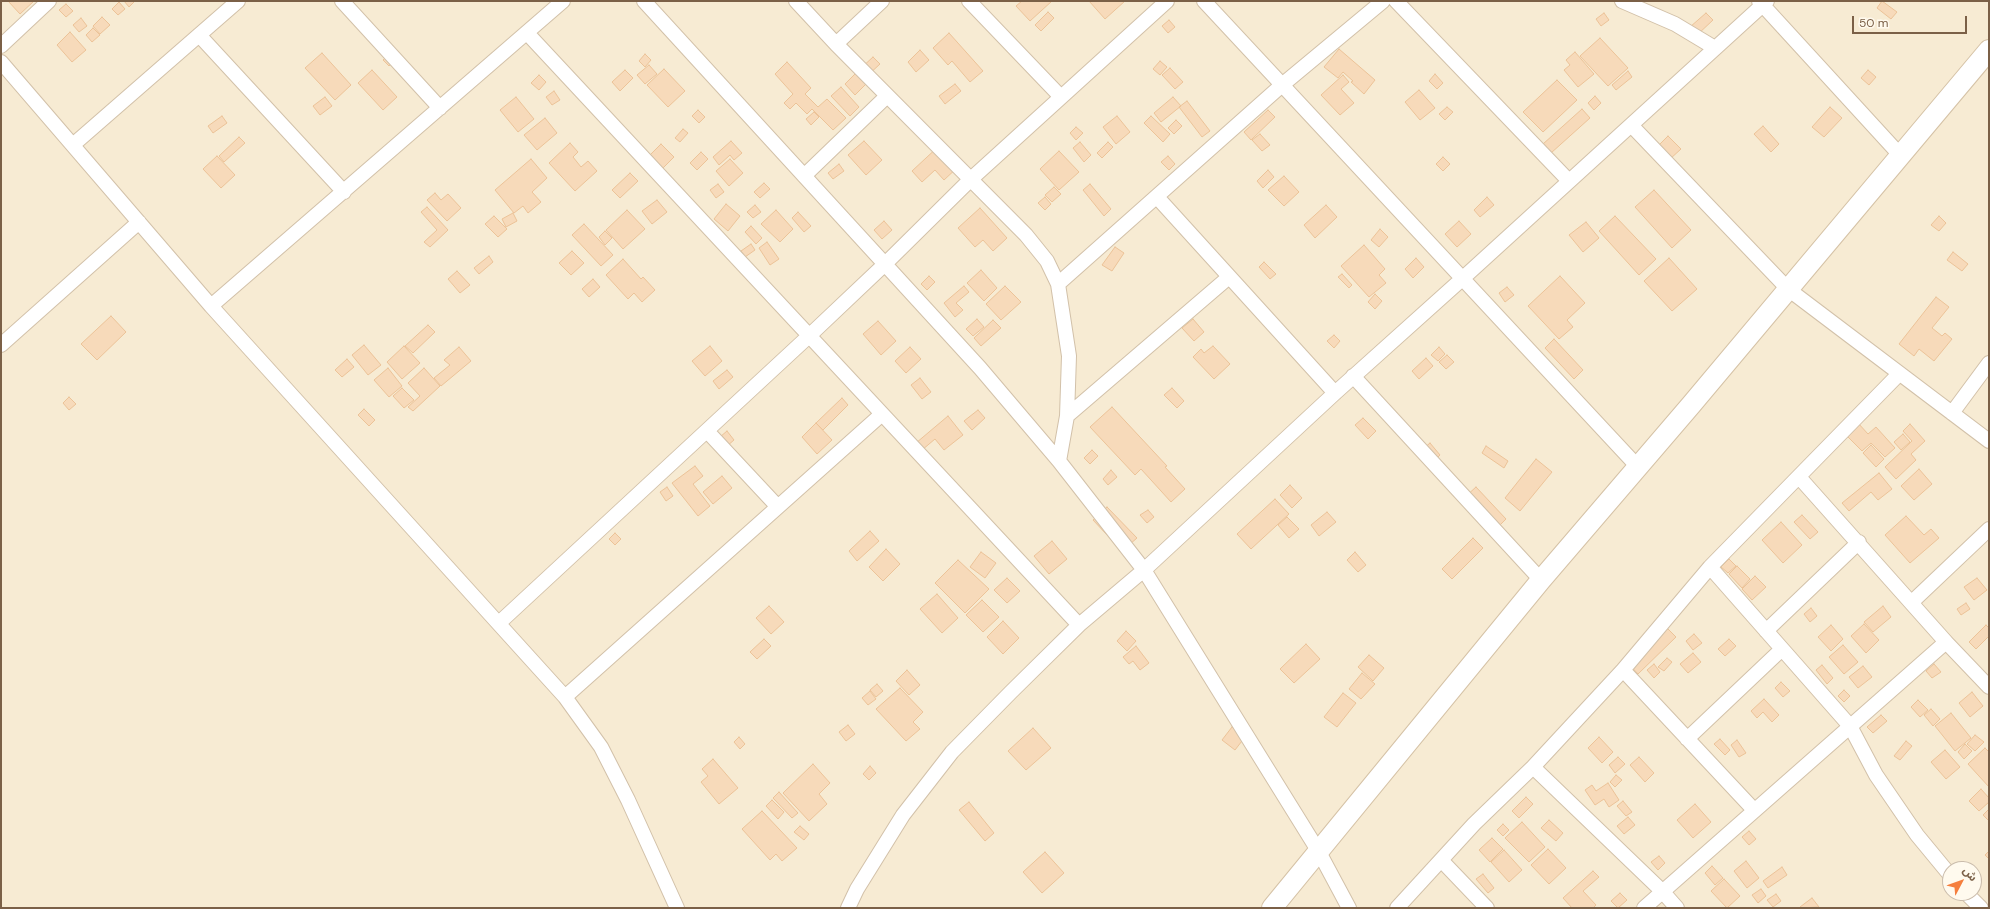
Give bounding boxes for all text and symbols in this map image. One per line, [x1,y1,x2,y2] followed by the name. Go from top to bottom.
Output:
[1854,8,1969,34] scale bar
[1859,15,1888,31] text: 50 m
[1942,861,1982,901] north arrow
[1960,863,1981,884] text: ش

